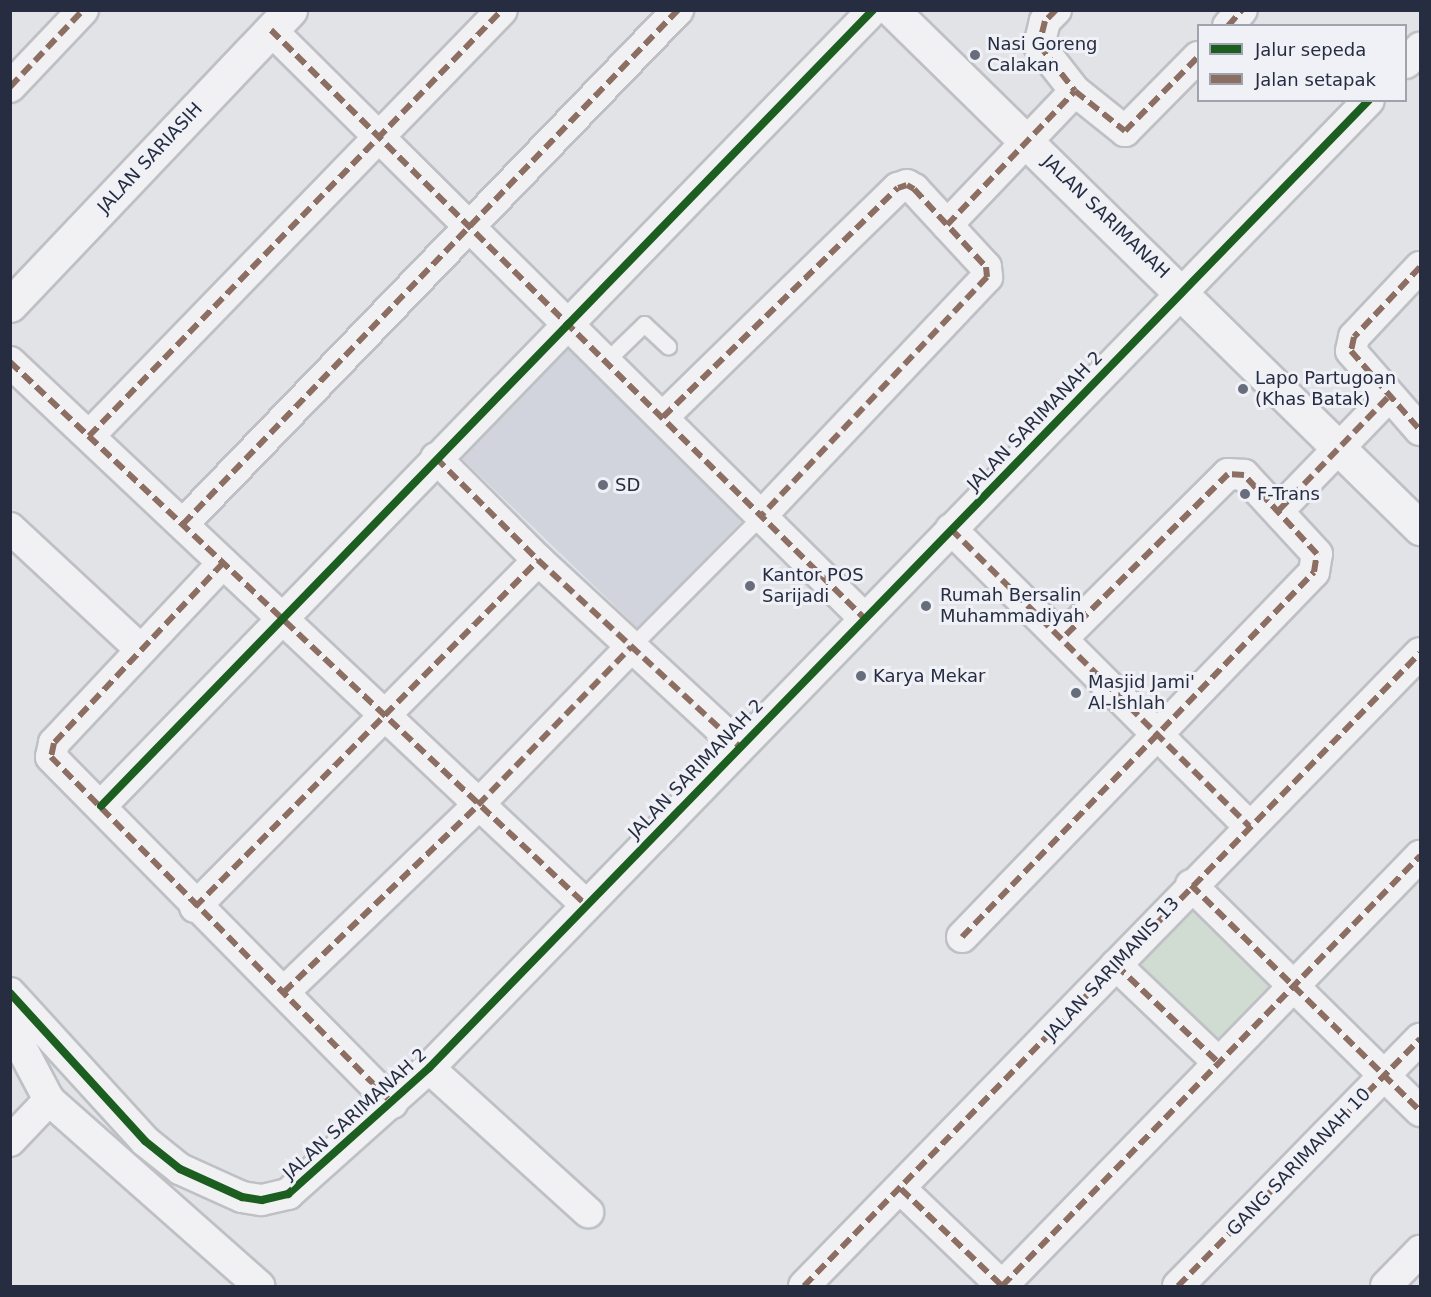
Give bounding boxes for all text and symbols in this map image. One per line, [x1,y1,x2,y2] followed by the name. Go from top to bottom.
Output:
[1197,24,1407,102] legend
[987,34,1097,76] place label: Nasi Goreng Calakan
[1255,39,1366,60] text: Jalur sepeda
[968,48,982,62] marker: Nasi Goreng Calakan
[1255,69,1376,90] text: Jalan setapak
[93,98,207,218] street label: JALAN SARIASIH
[1038,151,1174,283] street label: JALAN SARIMANAH
[963,347,1107,495] street label: JALAN SARIMANAH 2
[1255,368,1396,410] place label: Lapo Partugoan (Khas Batak)
[1236,382,1250,396] marker: Lapo Partugoan (Khas Batak)
[615,474,640,496] place label: SD
[596,478,610,492] marker: SD
[1257,483,1320,505] place label: F-Trans
[1238,487,1252,501] marker: F-Trans
[762,565,864,608] place label: Kantor POS Sarijadi
[743,579,757,593] marker: Kantor POS Sarijadi
[940,585,1085,628] place label: Rumah Bersalin Muhammadiyah
[917,597,935,615] marker: Rumah Bersalin Muhammadiyah
[873,665,985,687] place label: Karya Mekar
[854,669,868,683] marker: Karya Mekar
[1088,672,1195,714] place label: Masjid Jami' Al-Ishlah
[1069,686,1083,700] marker: Masjid Jami' Al-Ishlah
[624,695,768,843] street label: JALAN SARIMANAH 2
[1040,893,1184,1045] street label: JALAN SARIMANIS 13
[279,1044,431,1184] street label: JALAN SARIMANAH 2
[1223,1084,1375,1240] street label: GANG SARIMANAH 10

